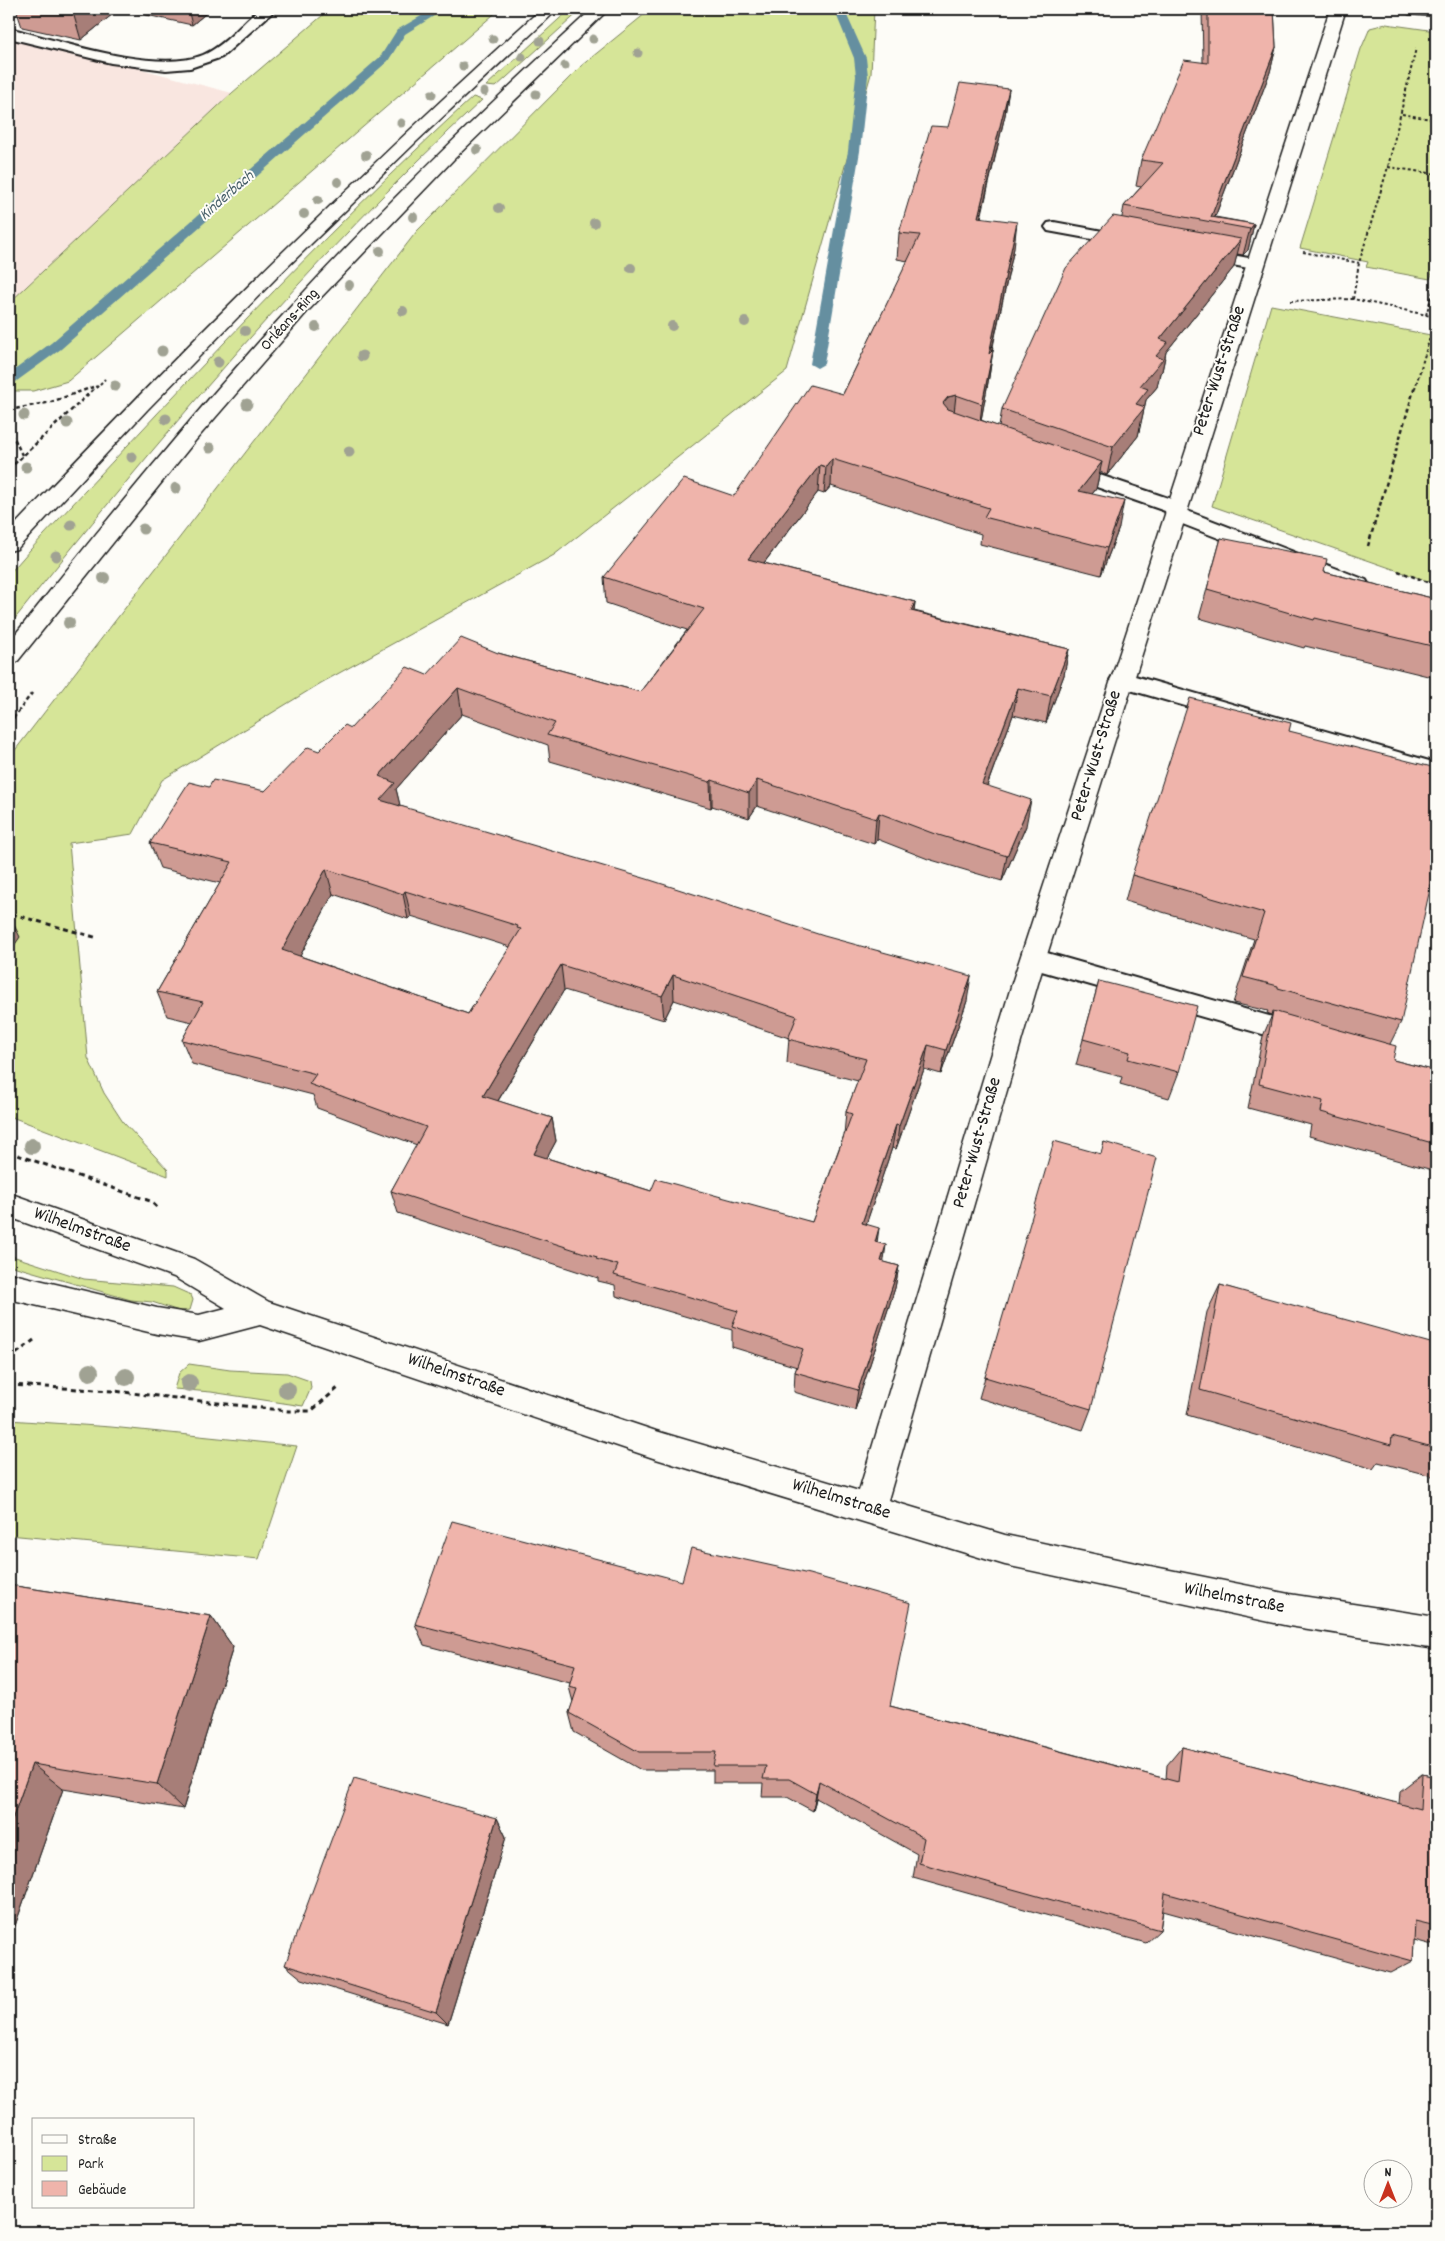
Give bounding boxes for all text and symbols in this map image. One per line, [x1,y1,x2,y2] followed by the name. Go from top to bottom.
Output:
[194,165,260,226] water label: Kinderbach
[255,283,325,357] street label: Orléans-Ring
[1186,303,1254,439] street label: Peter-Wust-Straße
[1064,687,1130,825] street label: Peter-Wust-Straße
[946,1074,1010,1212] street label: Peter-Wust-Straße
[30,1201,134,1261] street label: Wilhelmstraße
[403,1347,509,1405] street label: Wilhelmstraße
[788,1472,894,1528] street label: Wilhelmstraße
[1181,1576,1287,1622] street label: Wilhelmstraße
[32,2118,195,2208] legend
[78,2130,117,2152] text: Straße
[78,2154,104,2176] text: Park
[1362,2158,1412,2208] north arrow
[1385,2163,1392,2183] text: N
[78,2180,127,2202] text: Gebäude

